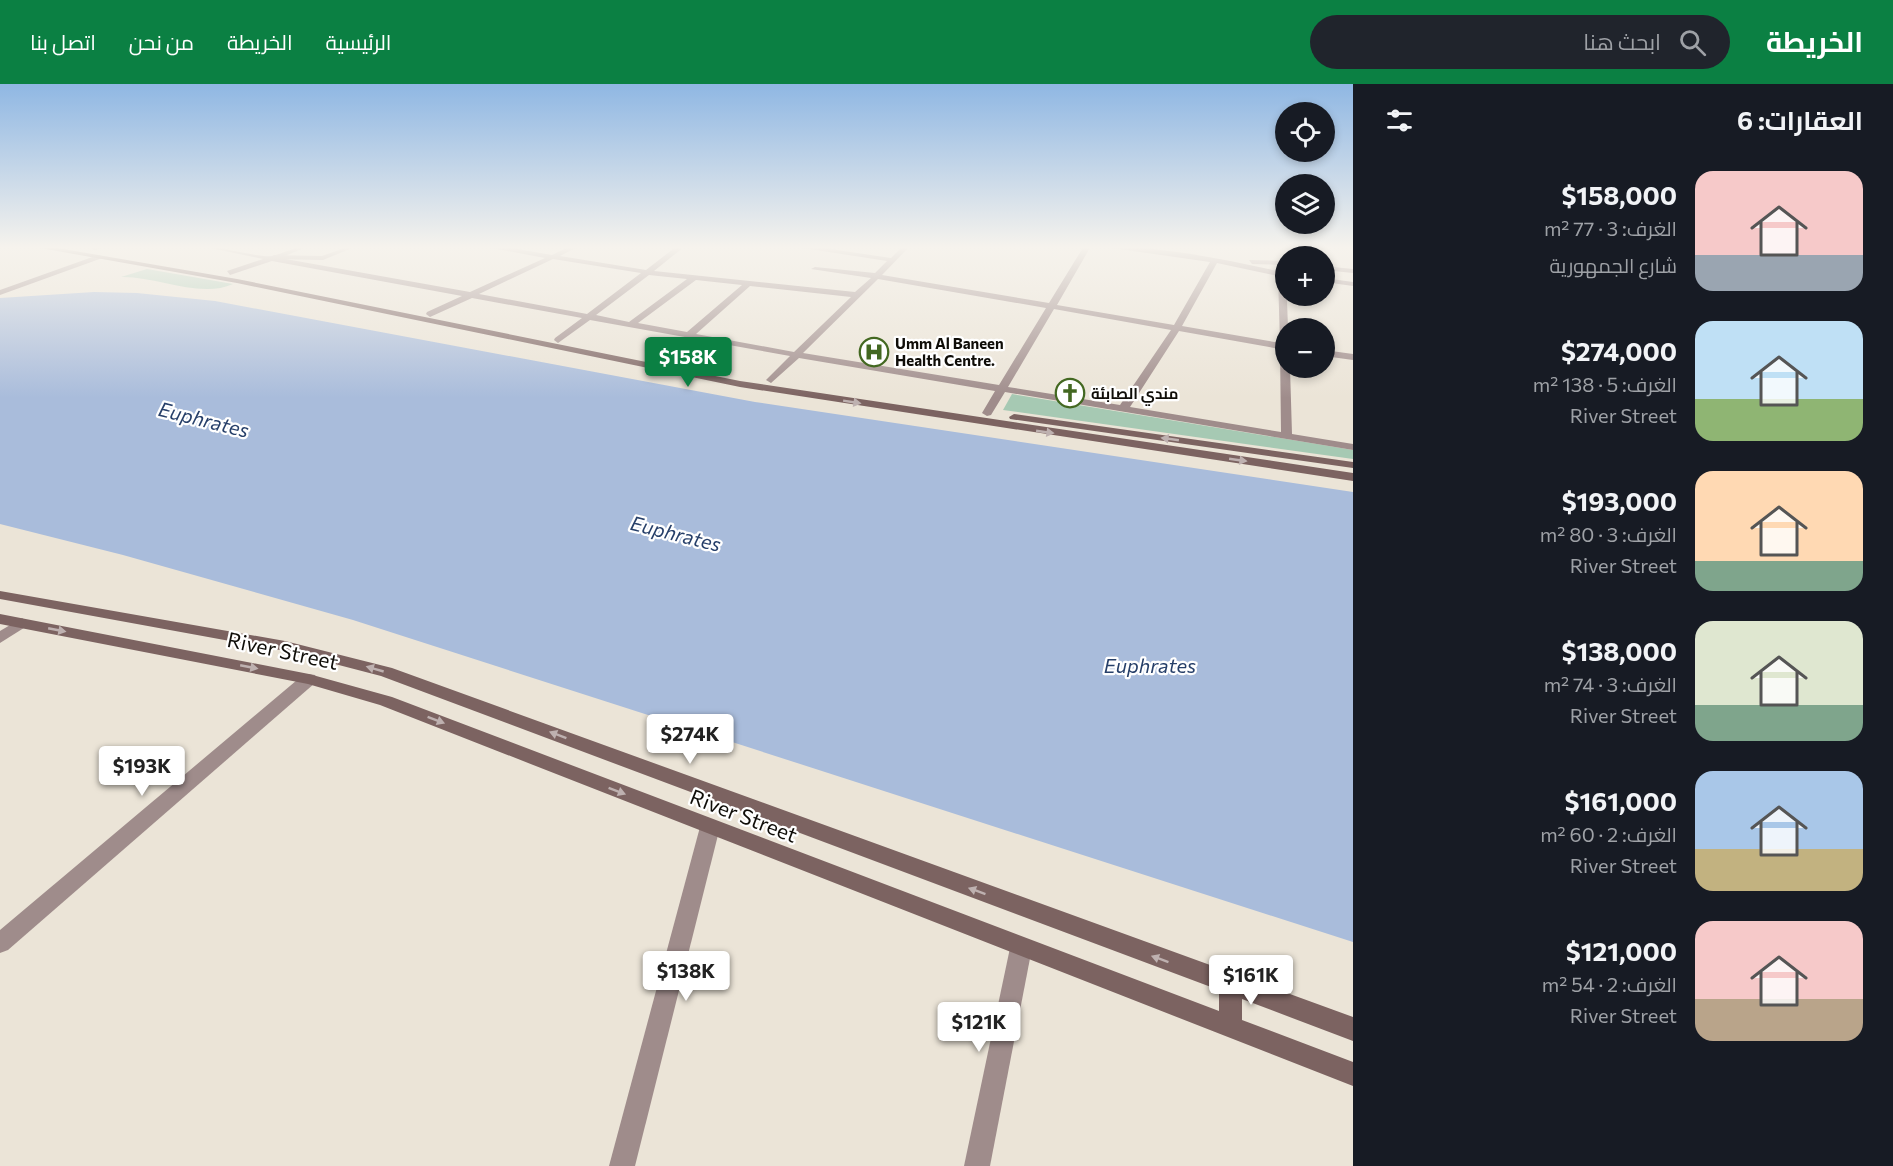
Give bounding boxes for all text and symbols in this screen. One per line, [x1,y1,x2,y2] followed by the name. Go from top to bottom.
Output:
[1310,15,1730,69] search box
[1766,24,1863,58] text: الخريطة
[1676,26,1709,59] icon: search
[1583,28,1661,55] text: ابحث هنا
[30,29,96,54] text: اتصل بنا
[129,29,194,54] text: من نحن
[227,29,293,54] text: الخريطة
[326,29,391,54] text: الرئيسية
[1275,102,1335,378] map controls
[1275,102,1335,162] button: locate
[1383,104,1416,137] icon: filters
[1737,104,1863,135] text: العقارات: 6
[1275,174,1335,234] button: layers
[1561,179,1677,210] text: $158,000
[1743,195,1815,267] icon: home
[1544,216,1677,240] text: الغرف: 3 · 77 m²
[1275,246,1335,306] button: +
[1549,253,1677,277] text: شارع الجمهورية
[1275,318,1335,378] button: −
[895,334,1004,369] place label: Umm Al Baneen Health Centre.
[1561,335,1677,366] text: $274,000
[858,336,890,368] hospital icon: Umm Al Baneen Health Centre.
[646,337,730,388] pin: $158K
[659,344,717,368] text: $158K
[1743,345,1815,417] icon: home
[1533,372,1677,396] text: الغرف: 5 · 138 m²
[1054,377,1086,409] church icon: مندي الصابئة
[1091,384,1178,406] place label: مندي الصابئة
[156,396,252,442] water label: Euphrates
[843,398,862,407] one-way arrow
[1570,403,1677,427] text: River Street
[1036,427,1055,436] one-way arrow
[1161,434,1180,443] one-way arrow
[1229,456,1248,465] one-way arrow
[1562,485,1677,516] text: $193,000
[1743,495,1815,567] icon: home
[628,510,724,556] water label: Euphrates
[1540,522,1677,546] text: الغرف: 3 · 80 m²
[1570,553,1677,577] text: River Street
[48,626,67,635] one-way arrow
[225,626,341,674] street label: River Street
[1561,635,1677,666] text: $138,000
[1743,645,1815,717] icon: home
[1104,653,1196,677] water label: Euphrates
[240,663,259,672] one-way arrow
[366,664,384,673] one-way arrow
[1544,672,1677,696] text: الغرف: 3 · 74 m²
[1570,703,1677,727] text: River Street
[648,714,732,765] pin: $274K
[427,716,445,725] one-way arrow
[661,721,719,745] text: $274K
[549,729,567,739] one-way arrow
[100,746,184,797] pin: $193K
[113,753,171,777] text: $193K
[687,783,801,847] street label: River Street
[1565,785,1677,816] text: $161,000
[609,786,627,796] one-way arrow
[1743,795,1815,867] icon: home
[1540,822,1677,846] text: الغرف: 2 · 60 m²
[1570,853,1677,877] text: River Street
[968,886,986,896] one-way arrow
[1566,935,1677,966] text: $121,000
[1743,945,1815,1017] icon: home
[644,951,728,1002] pin: $138K
[1151,954,1169,963] one-way arrow
[1209,955,1293,1006] pin: $161K
[657,958,715,982] text: $138K
[1223,962,1279,986] text: $161K
[1542,972,1677,996] text: الغرف: 2 · 54 m²
[937,1002,1021,1053] pin: $121K
[1570,1003,1677,1027] text: River Street
[952,1009,1006,1033] text: $121K

